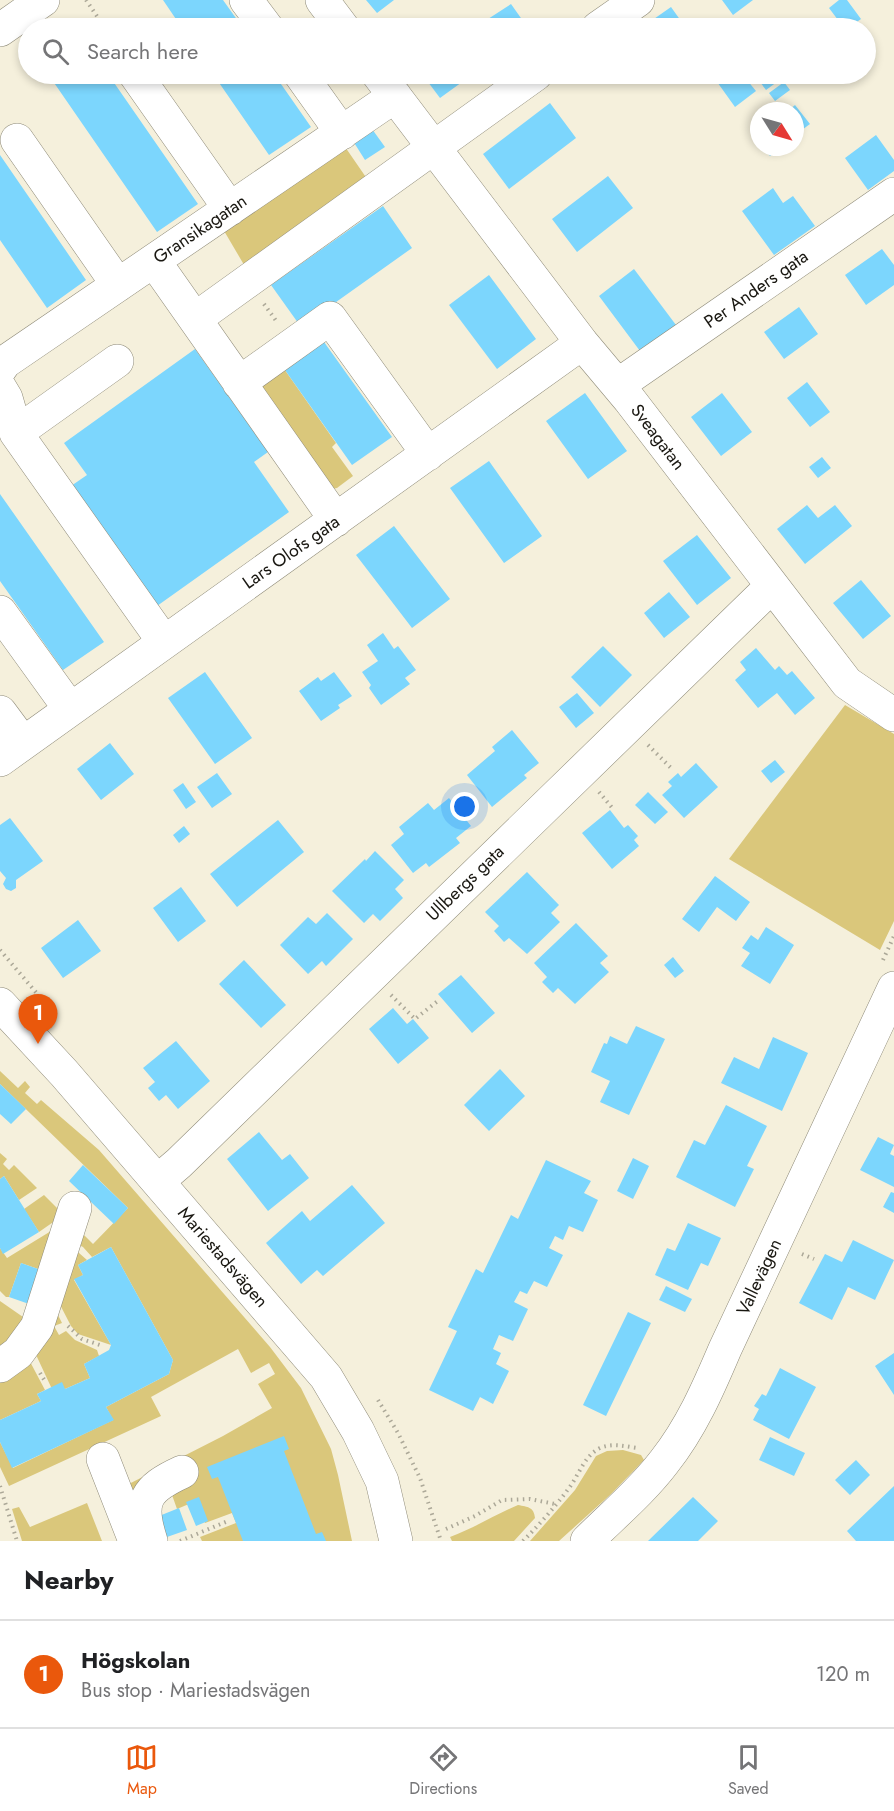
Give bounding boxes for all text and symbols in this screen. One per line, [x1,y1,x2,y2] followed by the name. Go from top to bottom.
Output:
[18,18,876,84] search box
[39,35,72,68] icon: search
[87,35,198,67] text: Search here
[750,102,804,156] north arrow
[148,188,252,270] street label: Gransikagatan
[699,243,813,335] street label: Per Anders gata
[625,399,691,475] street label: Sveagatan
[237,509,345,595] street label: Lars Olofs gata
[450,792,479,821] your location
[420,839,510,927] street label: Ullbergs gata
[18,994,57,1044] pin: 1
[172,1201,274,1313] street label: Mariestadsvägen
[730,1235,788,1319] street label: Vallevägen
[24,1561,113,1599] text: Nearby
[81,1644,191,1676] text: Högskolan
[38,1660,49,1689] text: 1
[816,1660,870,1689] text: 120 m
[81,1676,311,1705] text: Bus stop · Mariestadsvägen
[125,1741,158,1800] tab: Map
[409,1741,477,1800] tab: Directions
[728,1741,769,1800] tab: Saved

